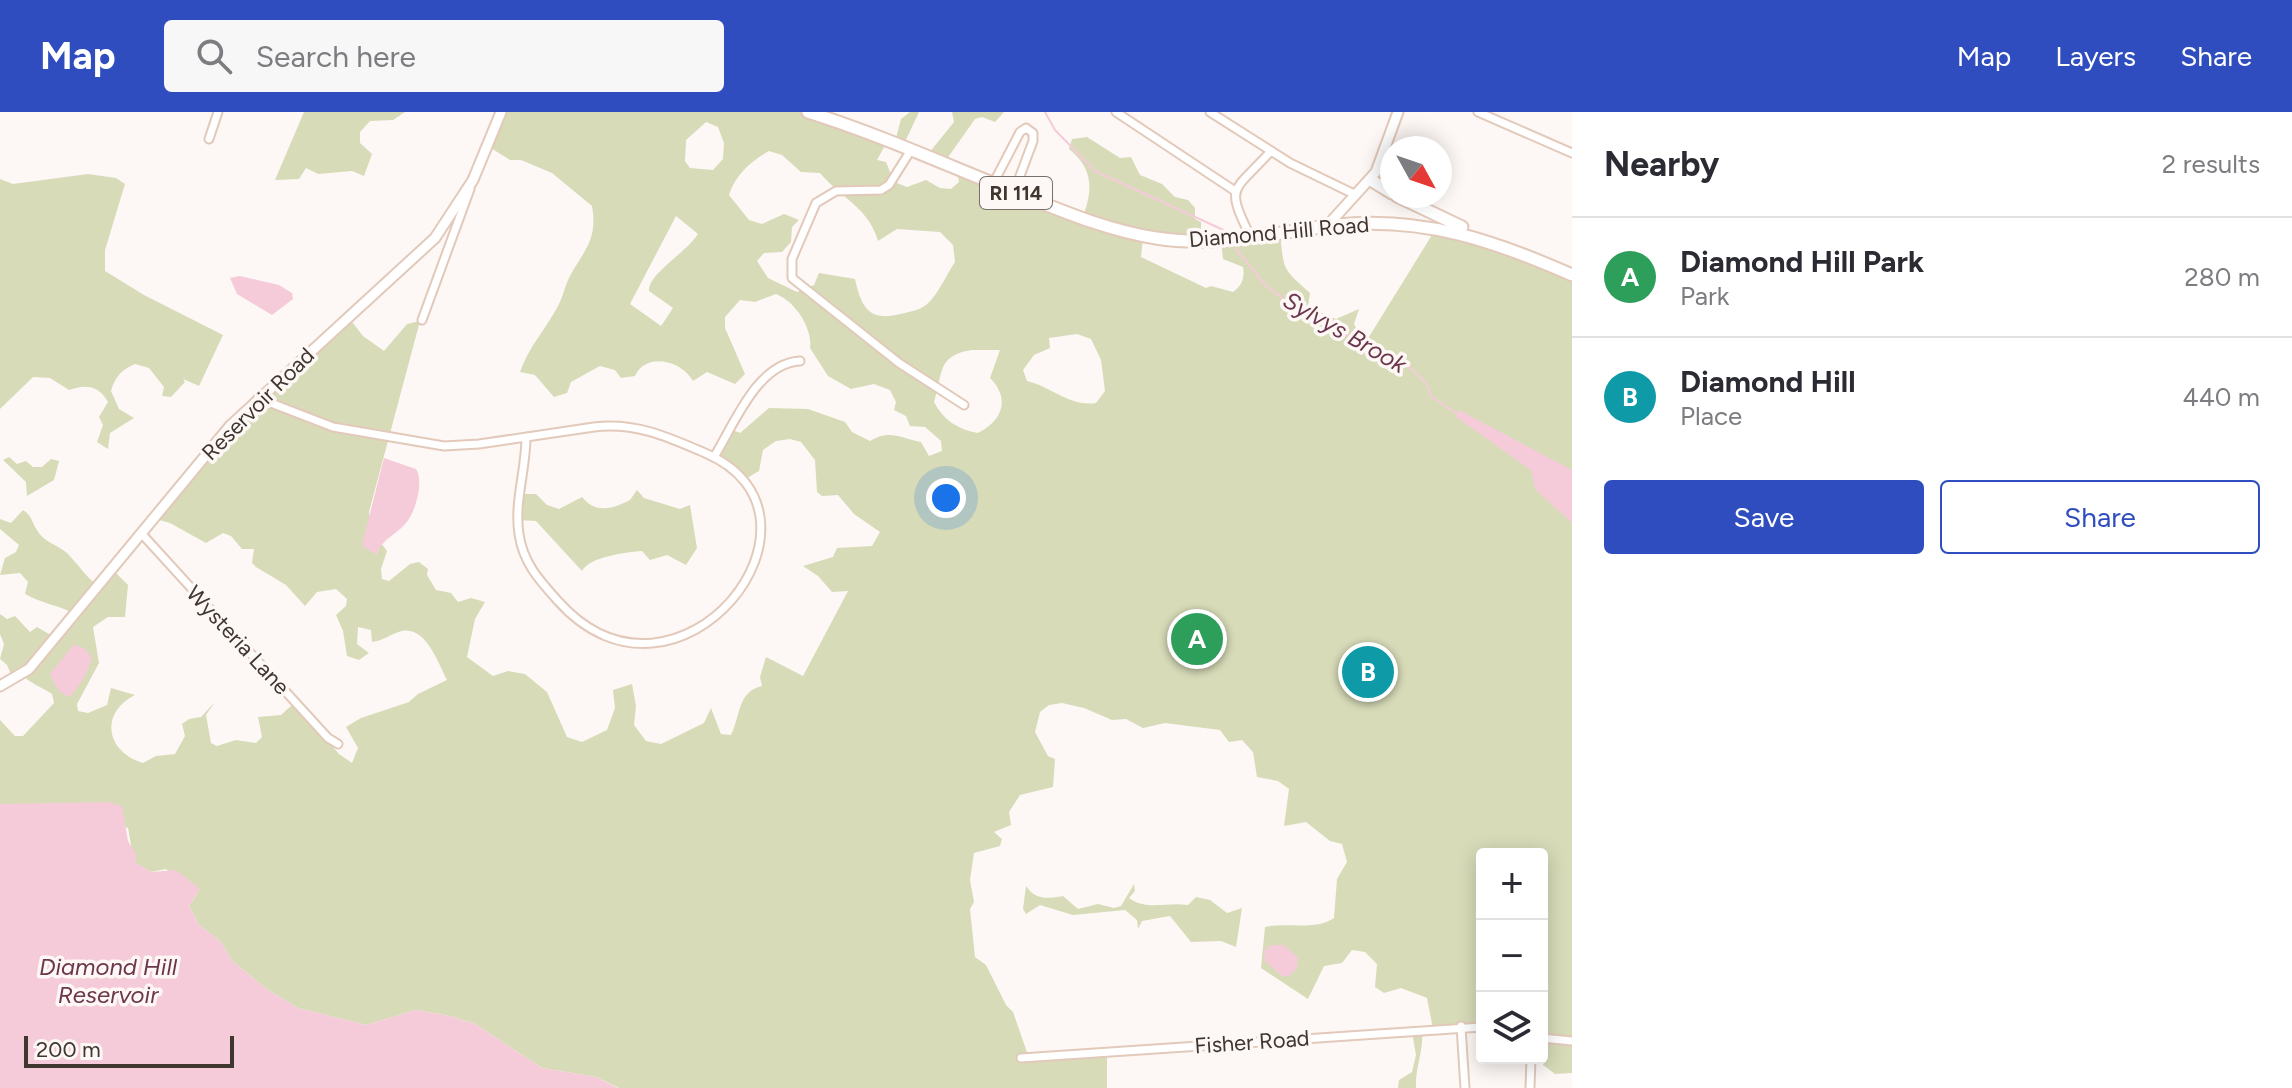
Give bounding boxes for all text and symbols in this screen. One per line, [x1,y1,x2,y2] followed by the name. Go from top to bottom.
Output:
[164,20,724,92] search box
[40,33,116,79] text: Map
[192,34,236,78] icon: search
[256,38,416,75] text: Search here
[1957,39,2011,73] text: Map
[2055,39,2136,73] text: Layers
[2180,39,2252,73] text: Share
[1380,136,1452,208] north arrow
[1604,144,1719,185] text: Nearby
[2162,148,2260,180] text: 2 results
[980,177,1052,209] road number: RI 114
[1188,211,1370,253] street label: Diamond Hill Road
[1680,243,1924,280] text: Diamond Hill Park
[1621,261,1639,293] text: A
[2184,261,2260,293] text: 280 m
[1680,280,1729,312] text: Park
[1278,285,1413,380] water label: Sylvys Brook
[196,342,320,466] street label: Reservoir Road
[1680,363,1856,400] text: Diamond Hill
[1622,381,1638,413] text: B
[2182,381,2260,413] text: 440 m
[1680,400,1742,432] text: Place
[926,478,966,518] your location
[1604,480,1924,554] button: Save
[1940,480,2260,554] button: Share
[181,580,295,700] street label: Wysteria Lane
[1171,609,1223,669] pin: A
[1342,642,1394,702] pin: B
[1476,848,1548,1064] map controls
[1476,848,1548,920] button: +
[1476,920,1548,992] button: −
[39,952,178,1009] water label: Diamond Hill Reservoir
[1476,992,1548,1064] button: layers
[1194,1025,1310,1059] street label: Fisher Road
[24,1032,234,1068] scale bar
[36,1036,101,1063] text: 200 m

